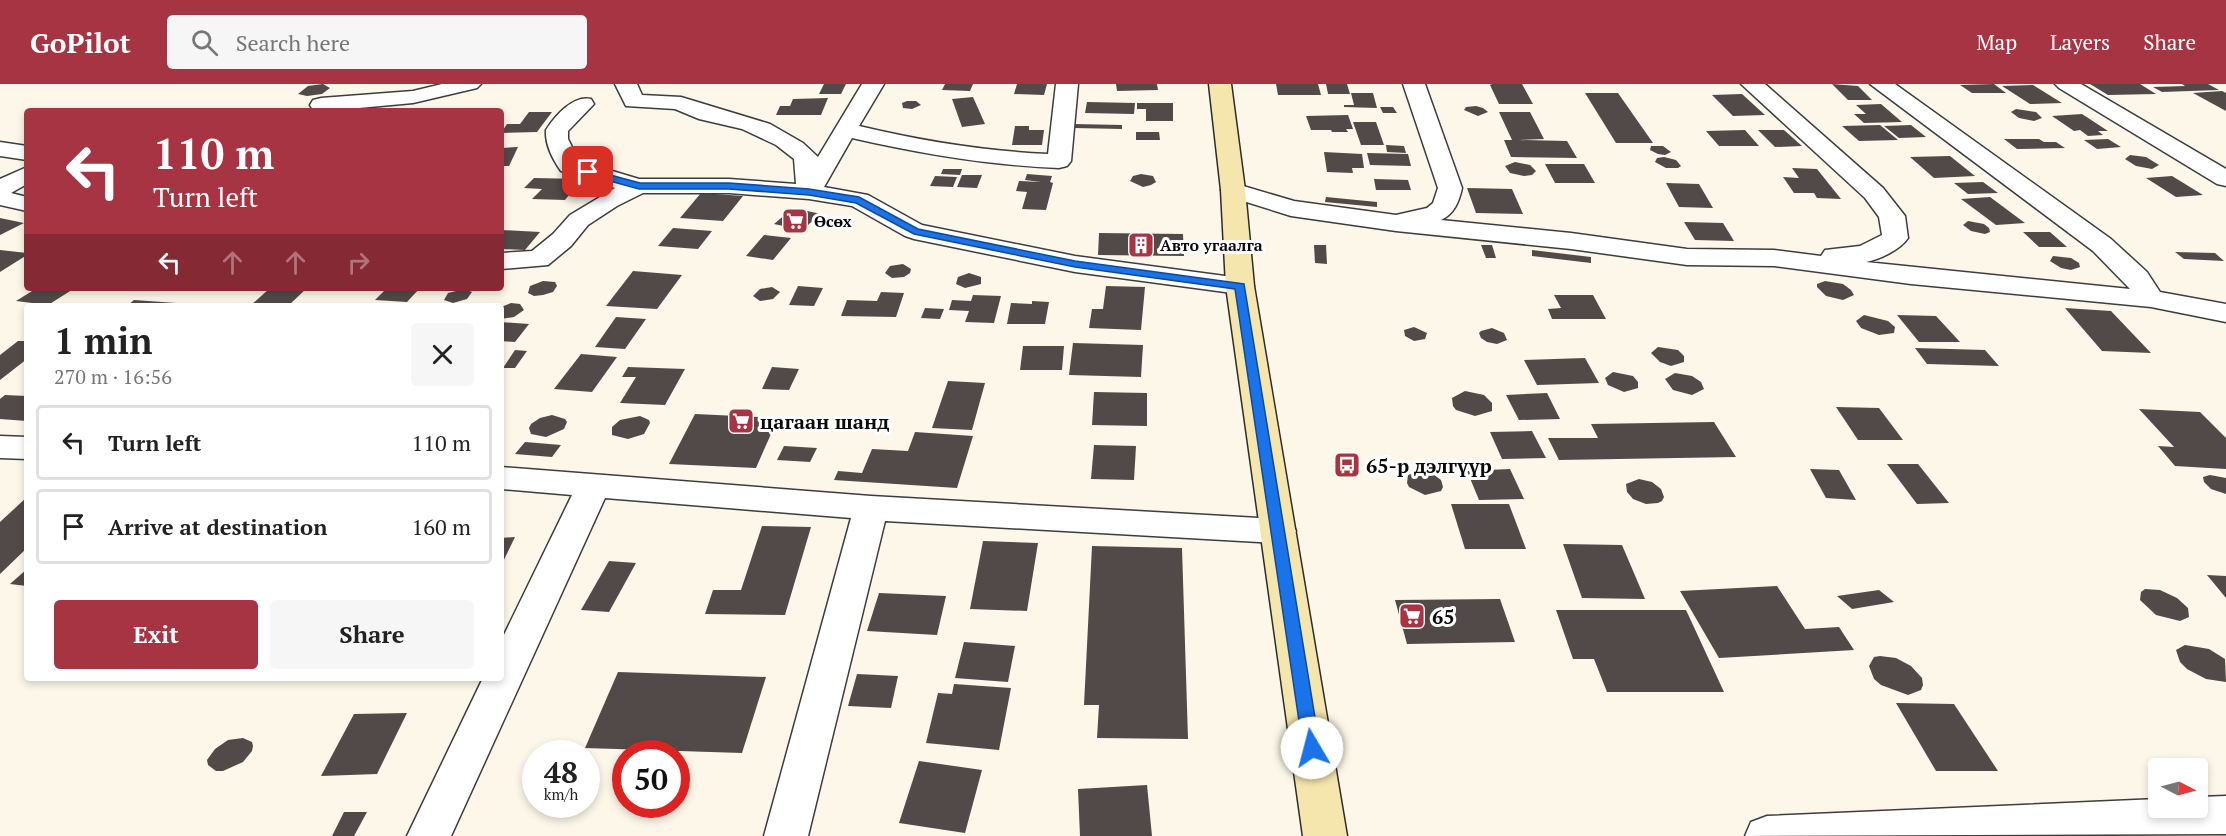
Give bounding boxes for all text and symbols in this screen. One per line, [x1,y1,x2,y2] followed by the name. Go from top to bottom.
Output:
[167,15,587,69] search box
[30,24,131,61] text: GoPilot
[188,26,221,59] icon: search
[236,28,350,57] text: Search here
[1976,28,2017,56] text: Map
[2050,28,2110,56] text: Layers
[2143,28,2196,56] text: Share
[153,125,274,181] text: 110 m
[54,132,132,210] icon: left
[562,146,613,197] pin
[571,155,604,188] icon: arrive
[153,179,258,215] text: Turn left
[780,206,810,236] supermarket icon: Өсөх
[814,210,852,232] place label: Өсөх
[1126,230,1156,260] building icon: Авто угаалга
[1160,234,1263,256] place label: Авто угаалга
[153,246,186,279] icon: left
[216,246,249,279] icon: ahead
[279,246,312,279] icon: ahead
[342,246,375,279] icon: right
[54,317,152,364] text: 1 min
[411,323,474,386] button: close
[54,363,172,390] text: 270 m · 16:56
[726,406,756,436] supermarket icon: цагаан шанд
[760,408,889,435] place label: цагаан шанд
[57,426,90,459] icon: left
[108,428,201,457] text: Turn left
[411,428,471,457] text: 110 m
[1332,450,1362,480] bus stop icon: 65-р дэлгүүр
[1366,452,1492,479] place label: 65-р дэлгүүр
[57,510,90,543] icon: arrive
[108,512,327,541] text: Arrive at destination
[411,512,471,541] text: 160 m
[54,600,258,669] button: Exit
[270,600,474,669] button: Share
[1397,601,1427,631] supermarket icon: 65
[1432,603,1455,630] place label: 65
[1280,716,1344,780] position arrow
[612,740,690,818] speed limit sign: 50
[544,752,578,792] text: 48
[2148,758,2208,818] north arrow
[2148,758,2208,818] map controls
[544,784,578,804] text: km/h

